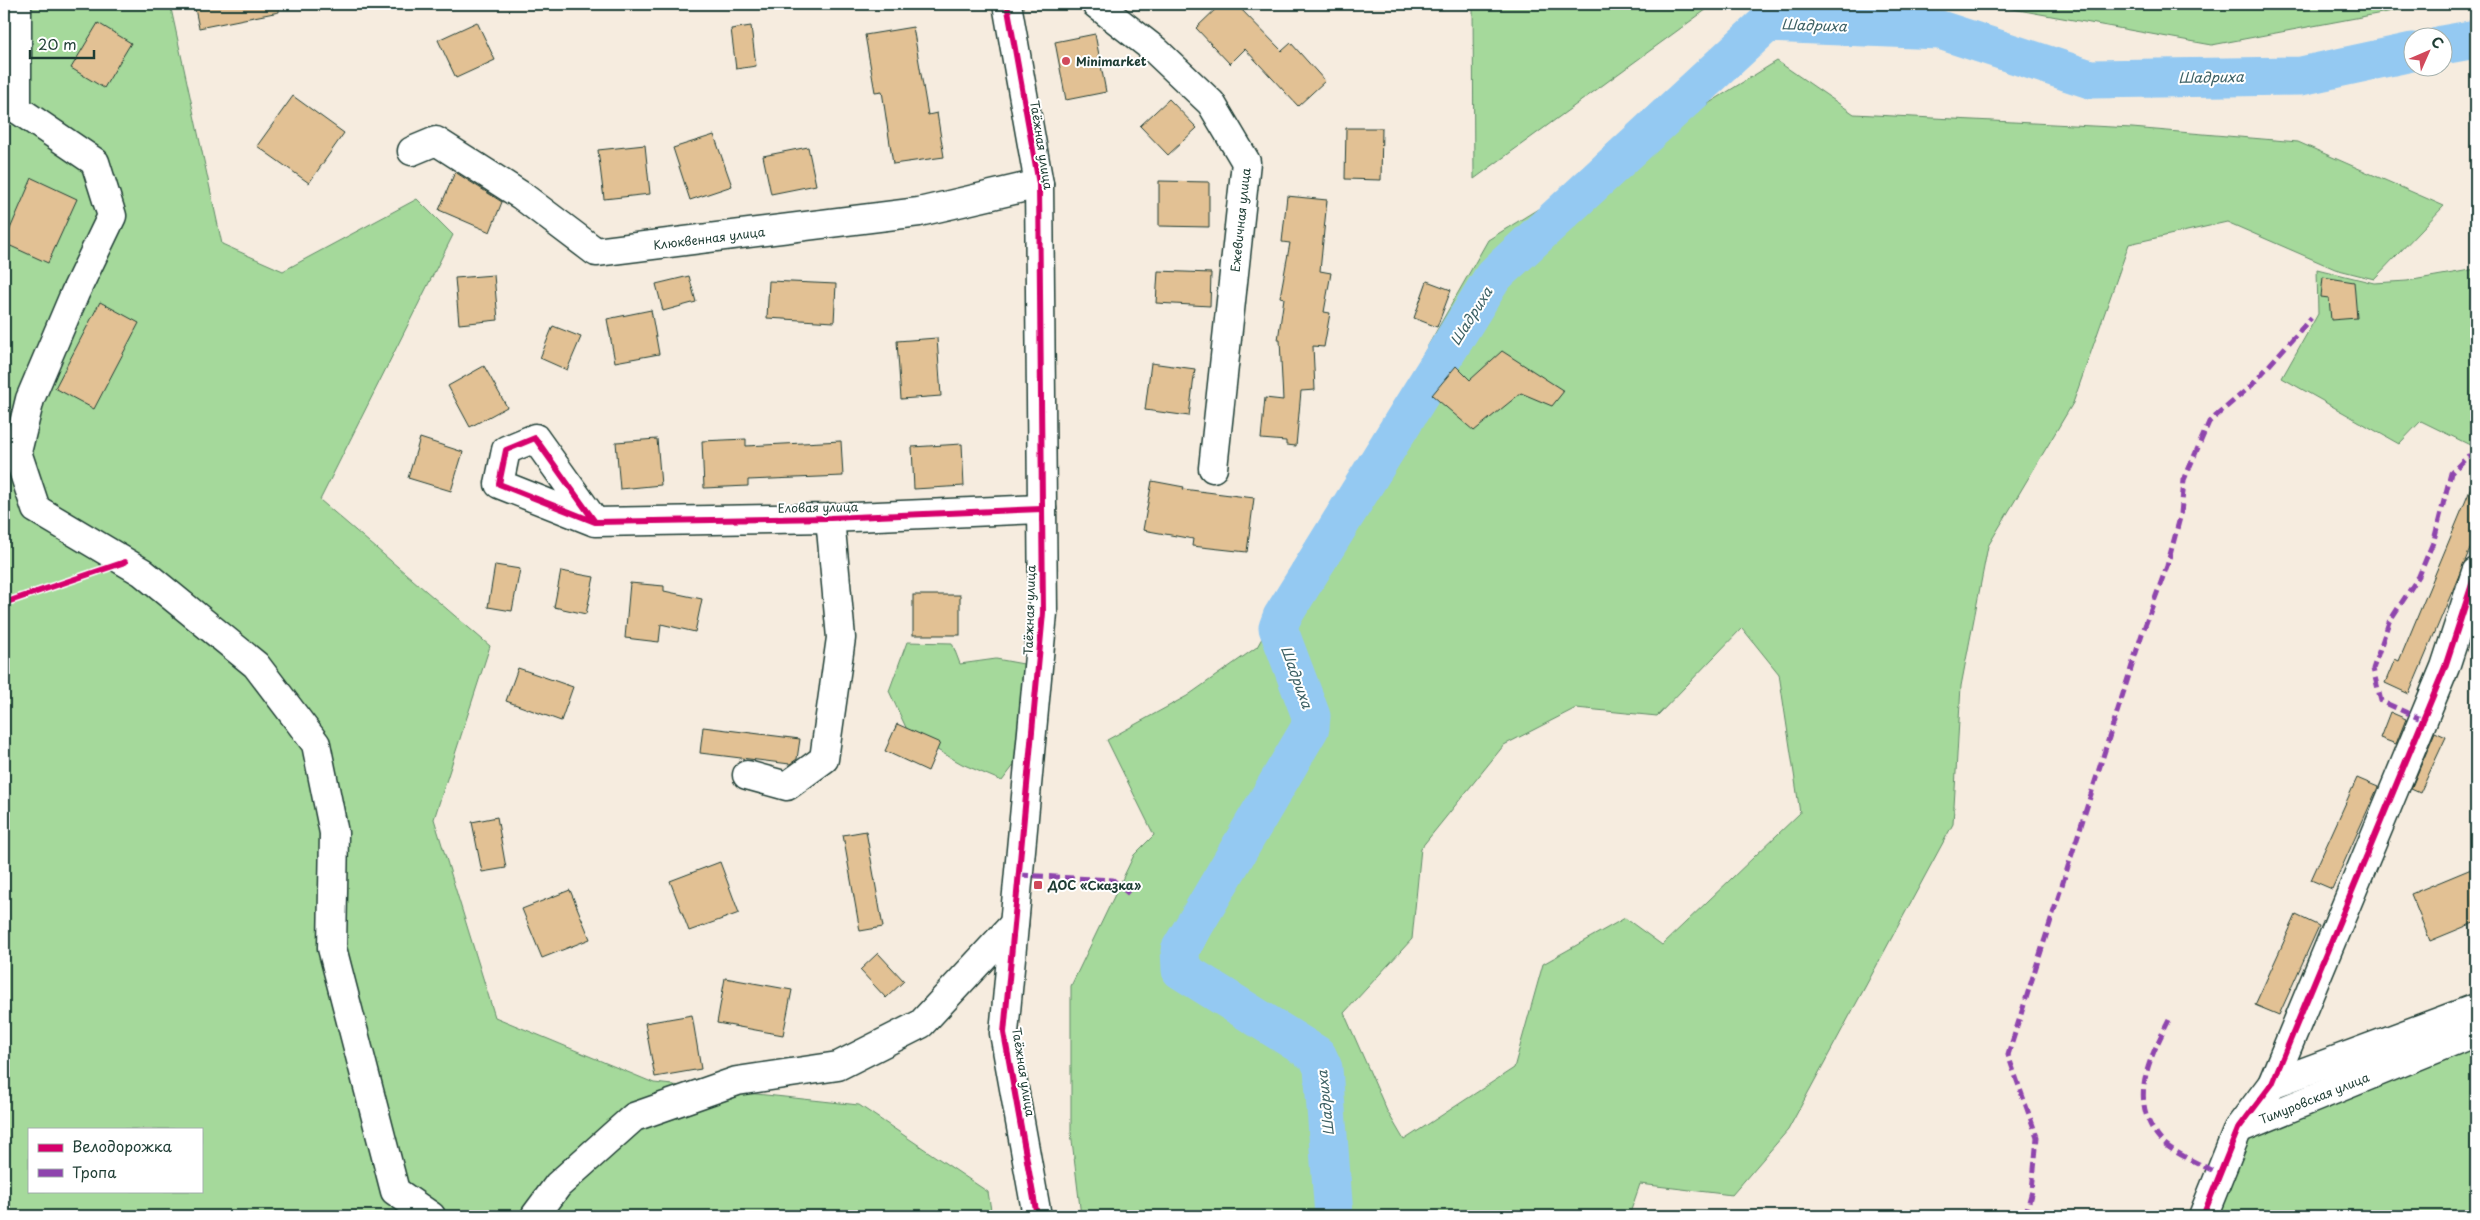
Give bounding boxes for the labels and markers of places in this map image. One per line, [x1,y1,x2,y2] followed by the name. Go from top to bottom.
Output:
[1076,52,1147,70] place label: Minimarket
[1060,55,1072,67] marker: Minimarket
[1047,876,1141,894] place label: ДОС «Сказка»
[1032,879,1044,891] marker: ДОС «Сказка»

